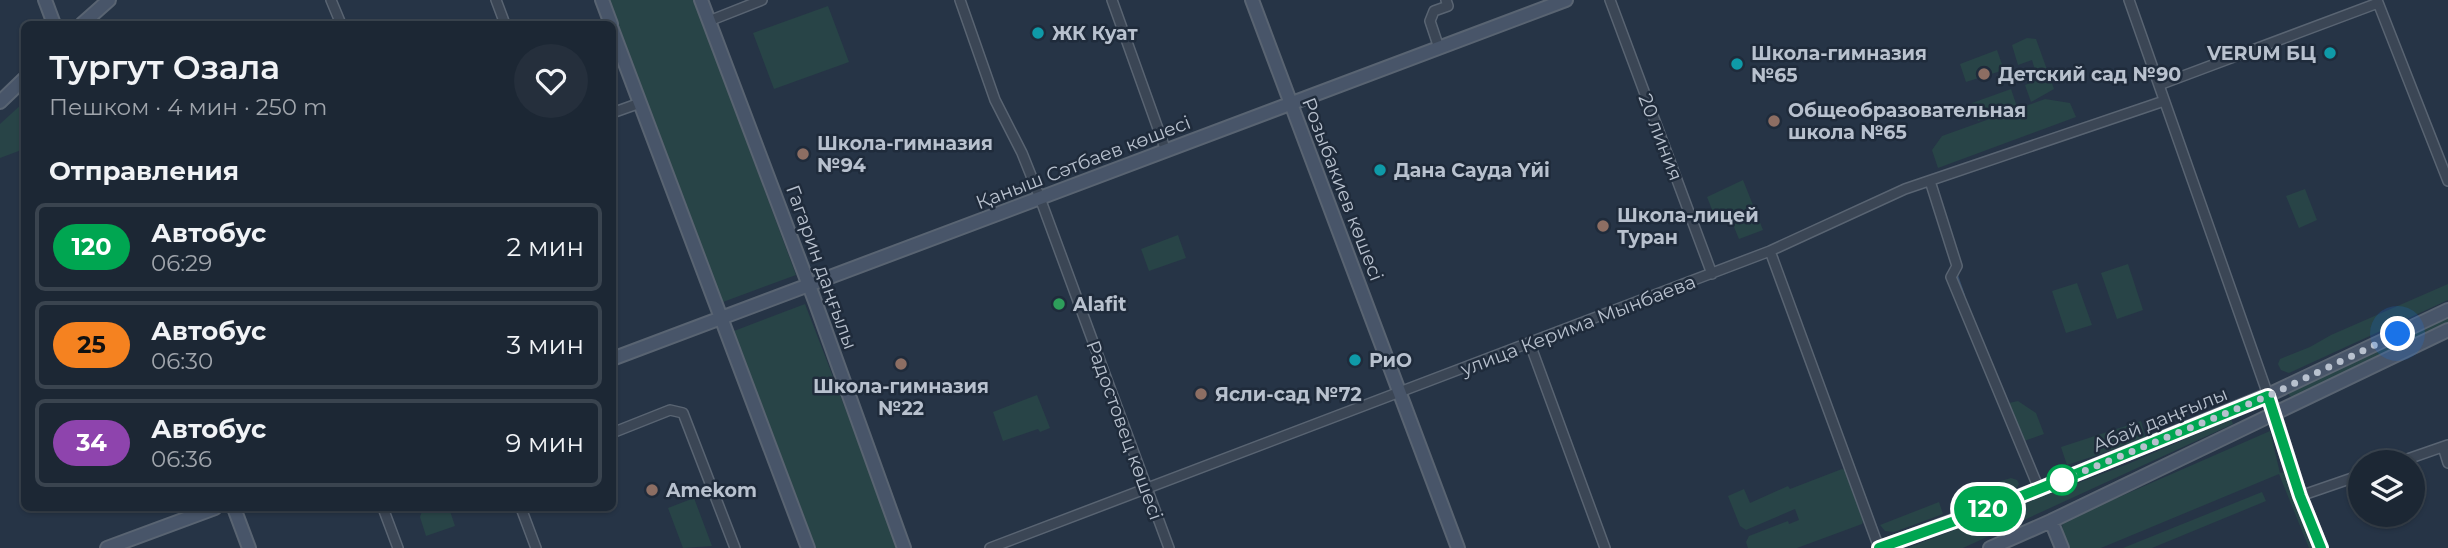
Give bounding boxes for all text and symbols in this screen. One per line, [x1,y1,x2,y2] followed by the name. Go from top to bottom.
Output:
[1052,22,1139,45] place label: ЖК Куат
[1030,25,1046,41] marker: ЖК Куат
[1751,42,1927,87] place label: Школа-гимназия №65
[2206,42,2316,65] place label: VERUM БЦ
[514,44,588,118] button: heart
[2322,45,2338,61] marker: VERUM БЦ
[49,47,280,87] text: Тургут Озала
[1729,56,1745,72] marker: Школа-гимназия №65
[1998,63,2181,86] place label: Детский сад №90
[1976,66,1992,82] marker: Детский сад №90
[1634,91,1688,184] street label: 20 линия
[49,93,327,121] text: Пешком · 4 мин · 250 m
[1297,94,1388,284] street label: Розыбакиев көшесі
[1788,99,2026,144] place label: Общеобразовательная школа №65
[972,111,1194,214] street label: Қаныш Сәтбаев көшесі
[1766,113,1782,129] marker: Общеобразовательная школа №65
[817,132,993,177] place label: Школа-гимназия №94
[795,146,811,162] marker: Школа-гимназия №94
[49,155,239,187] text: Отправления
[1394,159,1550,182] place label: Дана Сауда Үйі
[1372,162,1388,178] marker: Дана Сауда Үйі
[781,182,862,353] street label: Гагарин даңғылы
[1617,204,1759,249] place label: Школа-лицей Туран
[151,217,266,249] text: Автобус
[1595,218,1611,234] marker: Школа-лицей Туран
[506,231,584,263] text: 2 мин
[72,232,111,261] text: 120
[151,249,212,277] text: 06:29
[1456,270,1699,381] street label: улица Керима Мынбаева
[1072,293,1126,316] place label: Alafit
[1051,296,1067,312] marker: Alafit
[151,315,266,347] text: Автобус
[2380,316,2415,351] your location
[507,329,584,361] text: 3 мин
[77,330,106,359] text: 25
[1081,337,1168,523] street label: Радостовец көшесі
[151,347,213,375] text: 06:30
[1369,349,1412,372] place label: РиО
[1347,352,1363,368] marker: РиО
[893,356,909,372] marker: Школа-гимназия №22
[813,375,989,420] place label: Школа-гимназия №22
[2089,382,2231,457] street label: Абай даңғылы
[1215,383,1362,406] place label: Ясли-сад №72
[1193,386,1209,402] marker: Ясли-сад №72
[151,413,266,445] text: Автобус
[505,427,584,459] text: 9 мин
[76,428,107,457] text: 34
[151,445,212,473] text: 06:36
[2348,450,2425,527] map controls
[2348,450,2425,527] button: layers
[2047,465,2077,495] unlabelled marker
[665,479,757,502] place label: Amekom
[644,482,660,498] marker: Amekom
[1948,486,2028,532] line badge: 120
[1968,494,2008,523] text: 120

